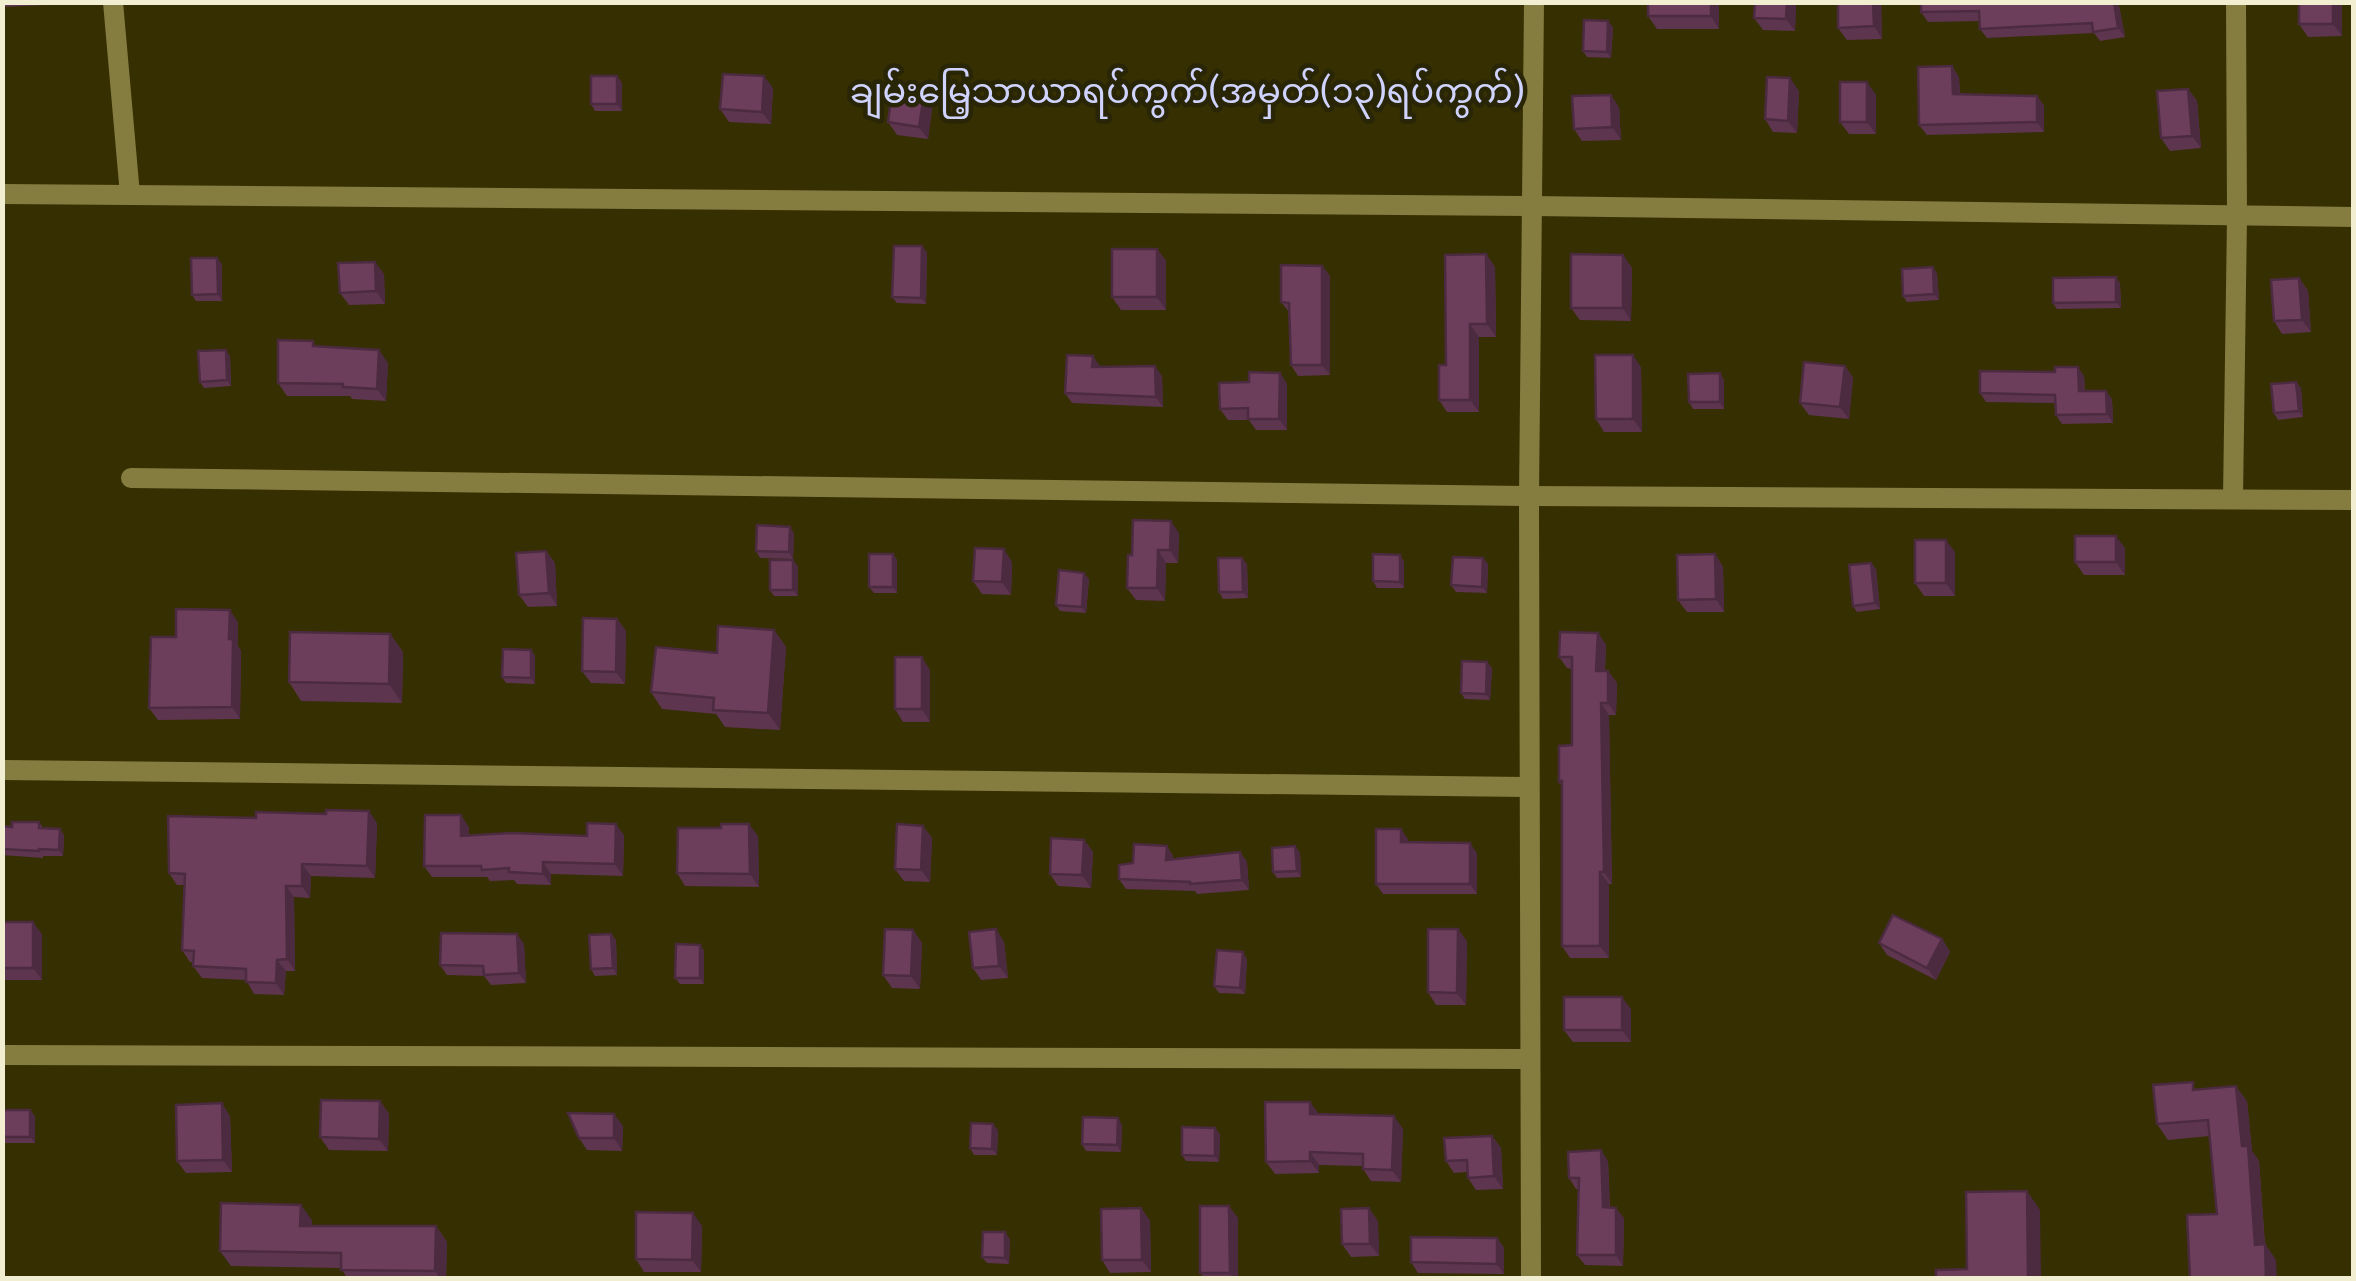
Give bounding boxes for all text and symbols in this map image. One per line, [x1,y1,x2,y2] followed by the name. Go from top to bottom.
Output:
[850,67,1524,120] district label: ချမ်းမြေ့သာယာရပ်ကွက်(အမှတ်(၁၃)ရပ်ကွက်)

